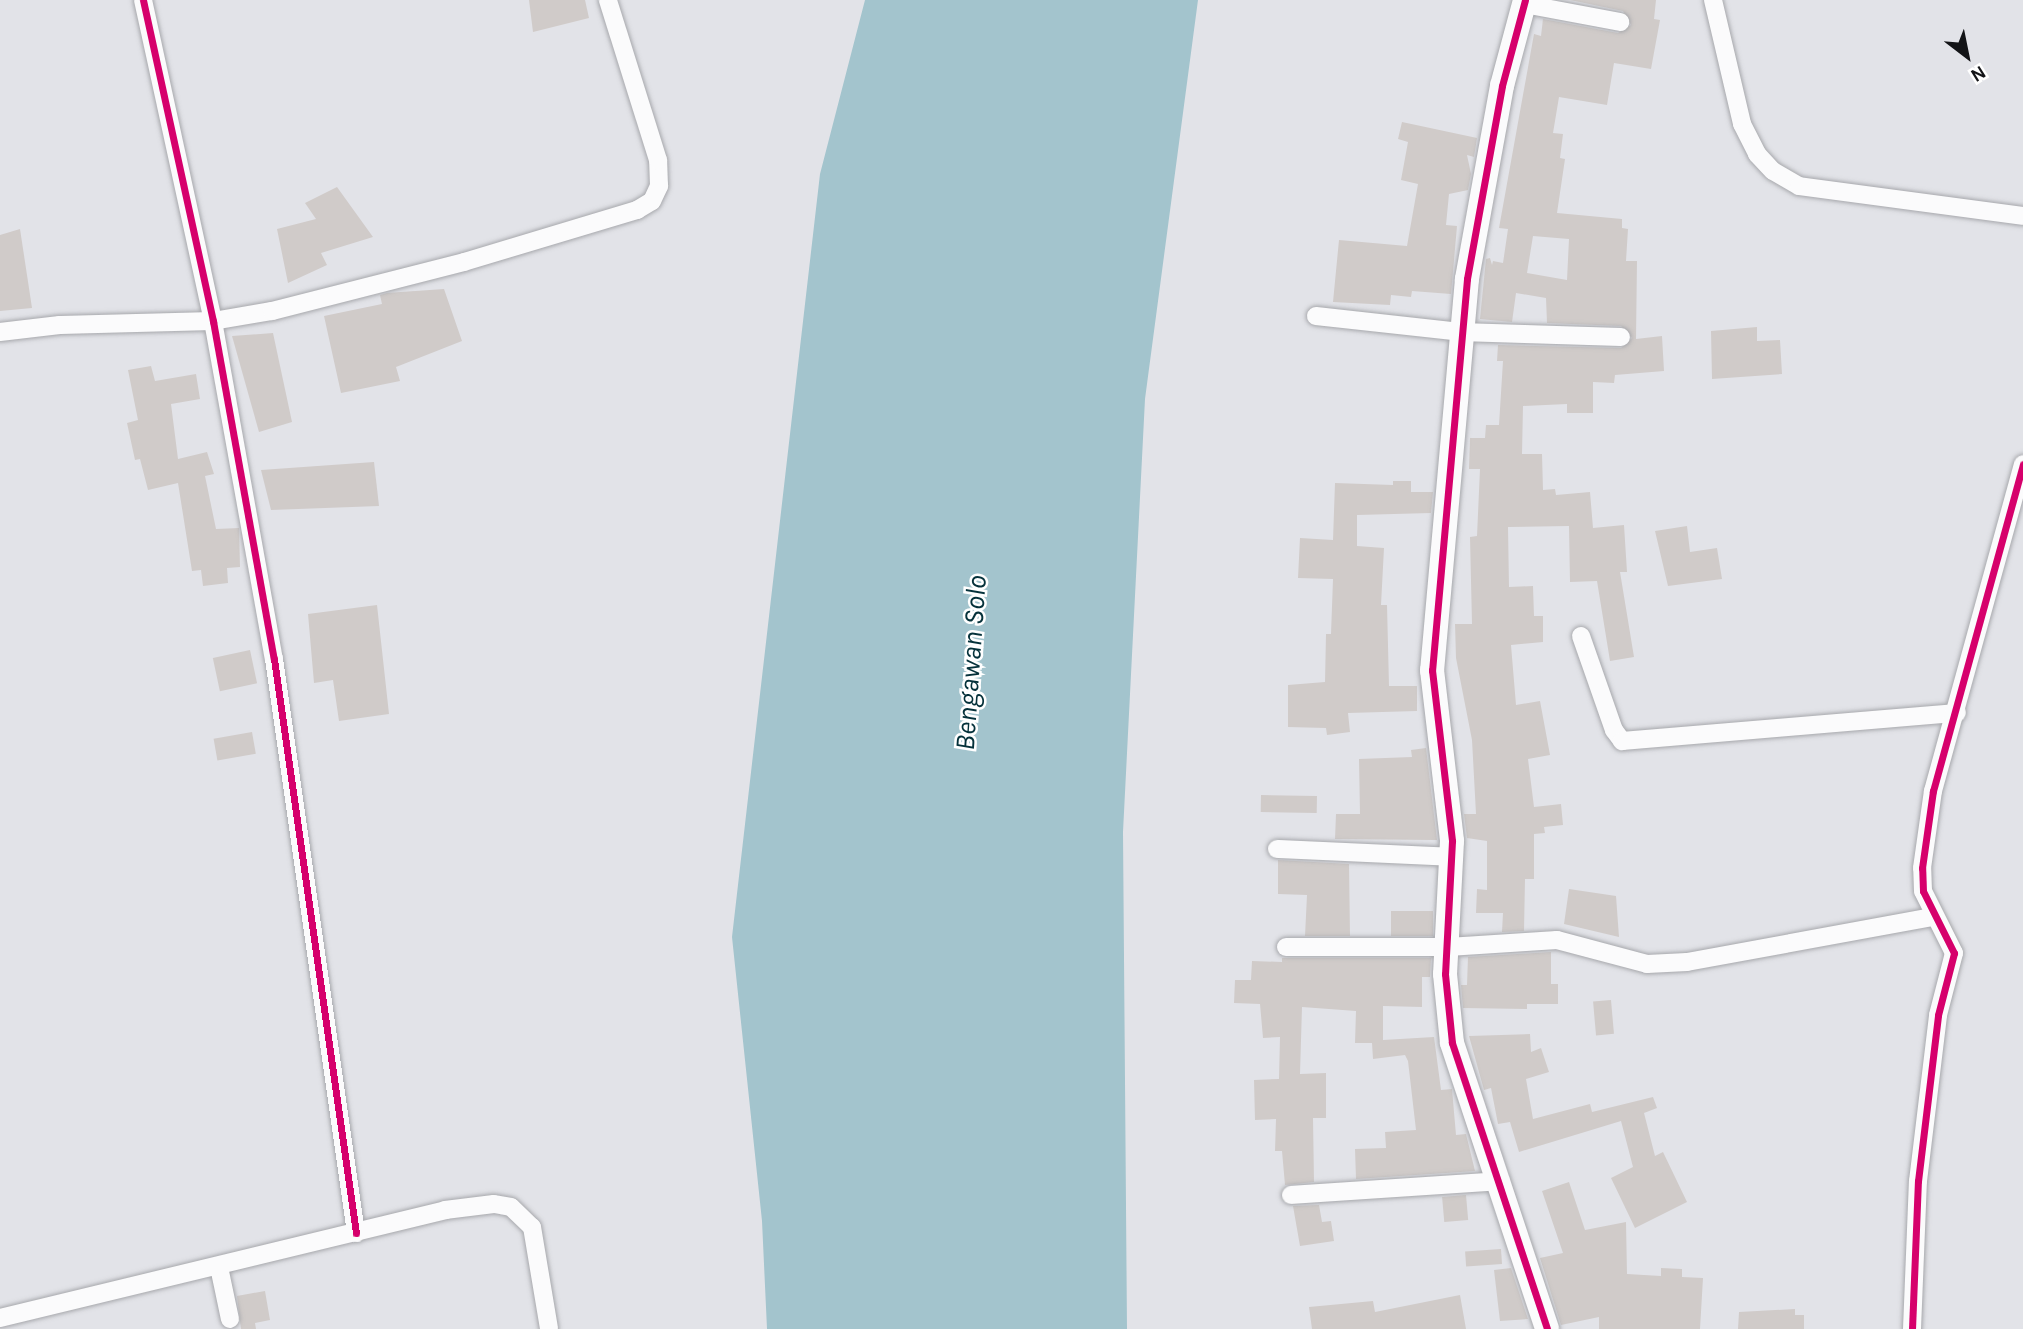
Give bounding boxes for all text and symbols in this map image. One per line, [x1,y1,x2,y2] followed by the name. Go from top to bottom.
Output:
[1932,21,2002,91] north arrow
[1967,61,1990,87] text: N
[948,574,994,752] water label: Bengawan Solo

